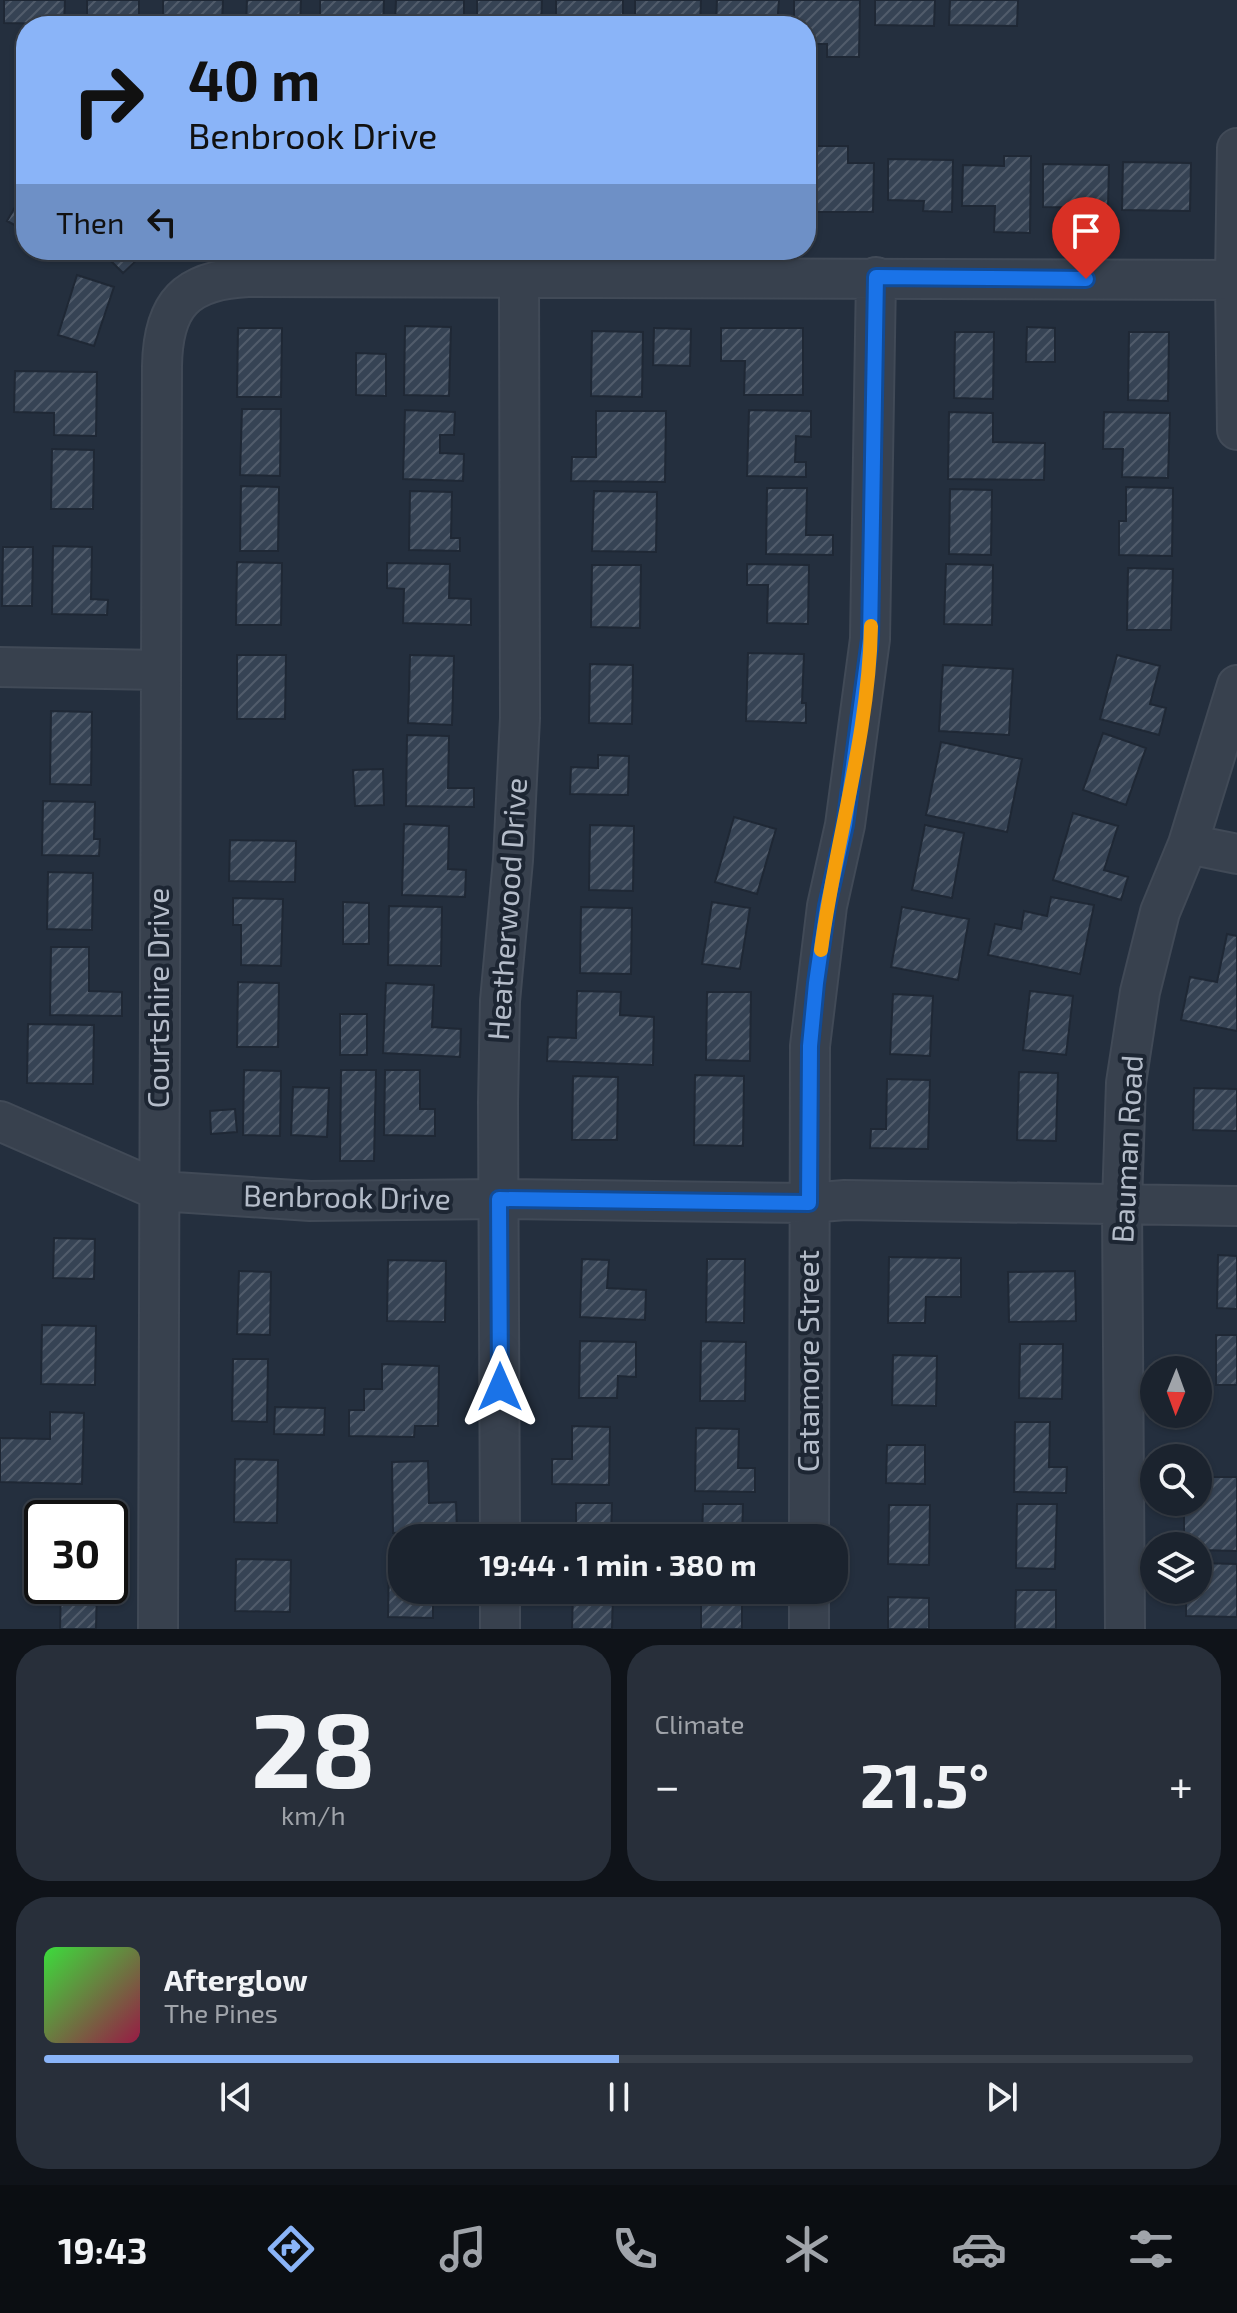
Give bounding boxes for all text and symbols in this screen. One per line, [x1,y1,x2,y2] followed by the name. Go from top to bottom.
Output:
[188,45,320,112] text: 40 m
[56,48,160,152] icon: right
[188,113,437,156] text: Benbrook Drive
[1052,197,1120,279] pin
[140,200,184,244] icon: left
[56,204,124,240] text: Then
[1064,209,1108,253] icon: arrive
[479,776,533,1042] street label: Heatherwood Drive
[139,888,175,1108] street label: Courtshire Drive
[1103,1054,1149,1244] street label: Bauman Road
[243,1176,451,1216] street label: Benbrook Drive
[789,1250,825,1472] street label: Catamore Street
[458,1345,542,1429] position arrow
[1140,1356,1212,1428] north arrow
[1140,1356,1212,1604] map controls
[1140,1444,1212,1516] button: search
[24,1500,128,1604] speed limit sign: 30
[1140,1532,1212,1604] button: layers
[479,1546,757,1582] text: 19:44 · 1 min · 380 m
[251,1684,376,1809] text: 28
[655,1708,744,1739] text: Climate
[860,1748,989,1820] text: 21.5°
[655,1758,680,1811] text: −
[1169,1758,1193,1811] text: +
[281,1799,346,1830] text: km/h
[164,1961,308,1997] text: Afterglow
[164,1997,278,2028] text: The Pines
[214,2075,258,2119] icon: previous
[597,2075,641,2119] icon: pause
[980,2075,1024,2119] icon: next
[263,2221,319,2277] icon: directions
[435,2221,491,2277] icon: music
[607,2221,663,2277] icon: phone
[779,2221,835,2277] icon: climate
[951,2221,1007,2277] icon: car
[1123,2221,1179,2277] icon: filters
[58,2228,147,2271] text: 19:43

